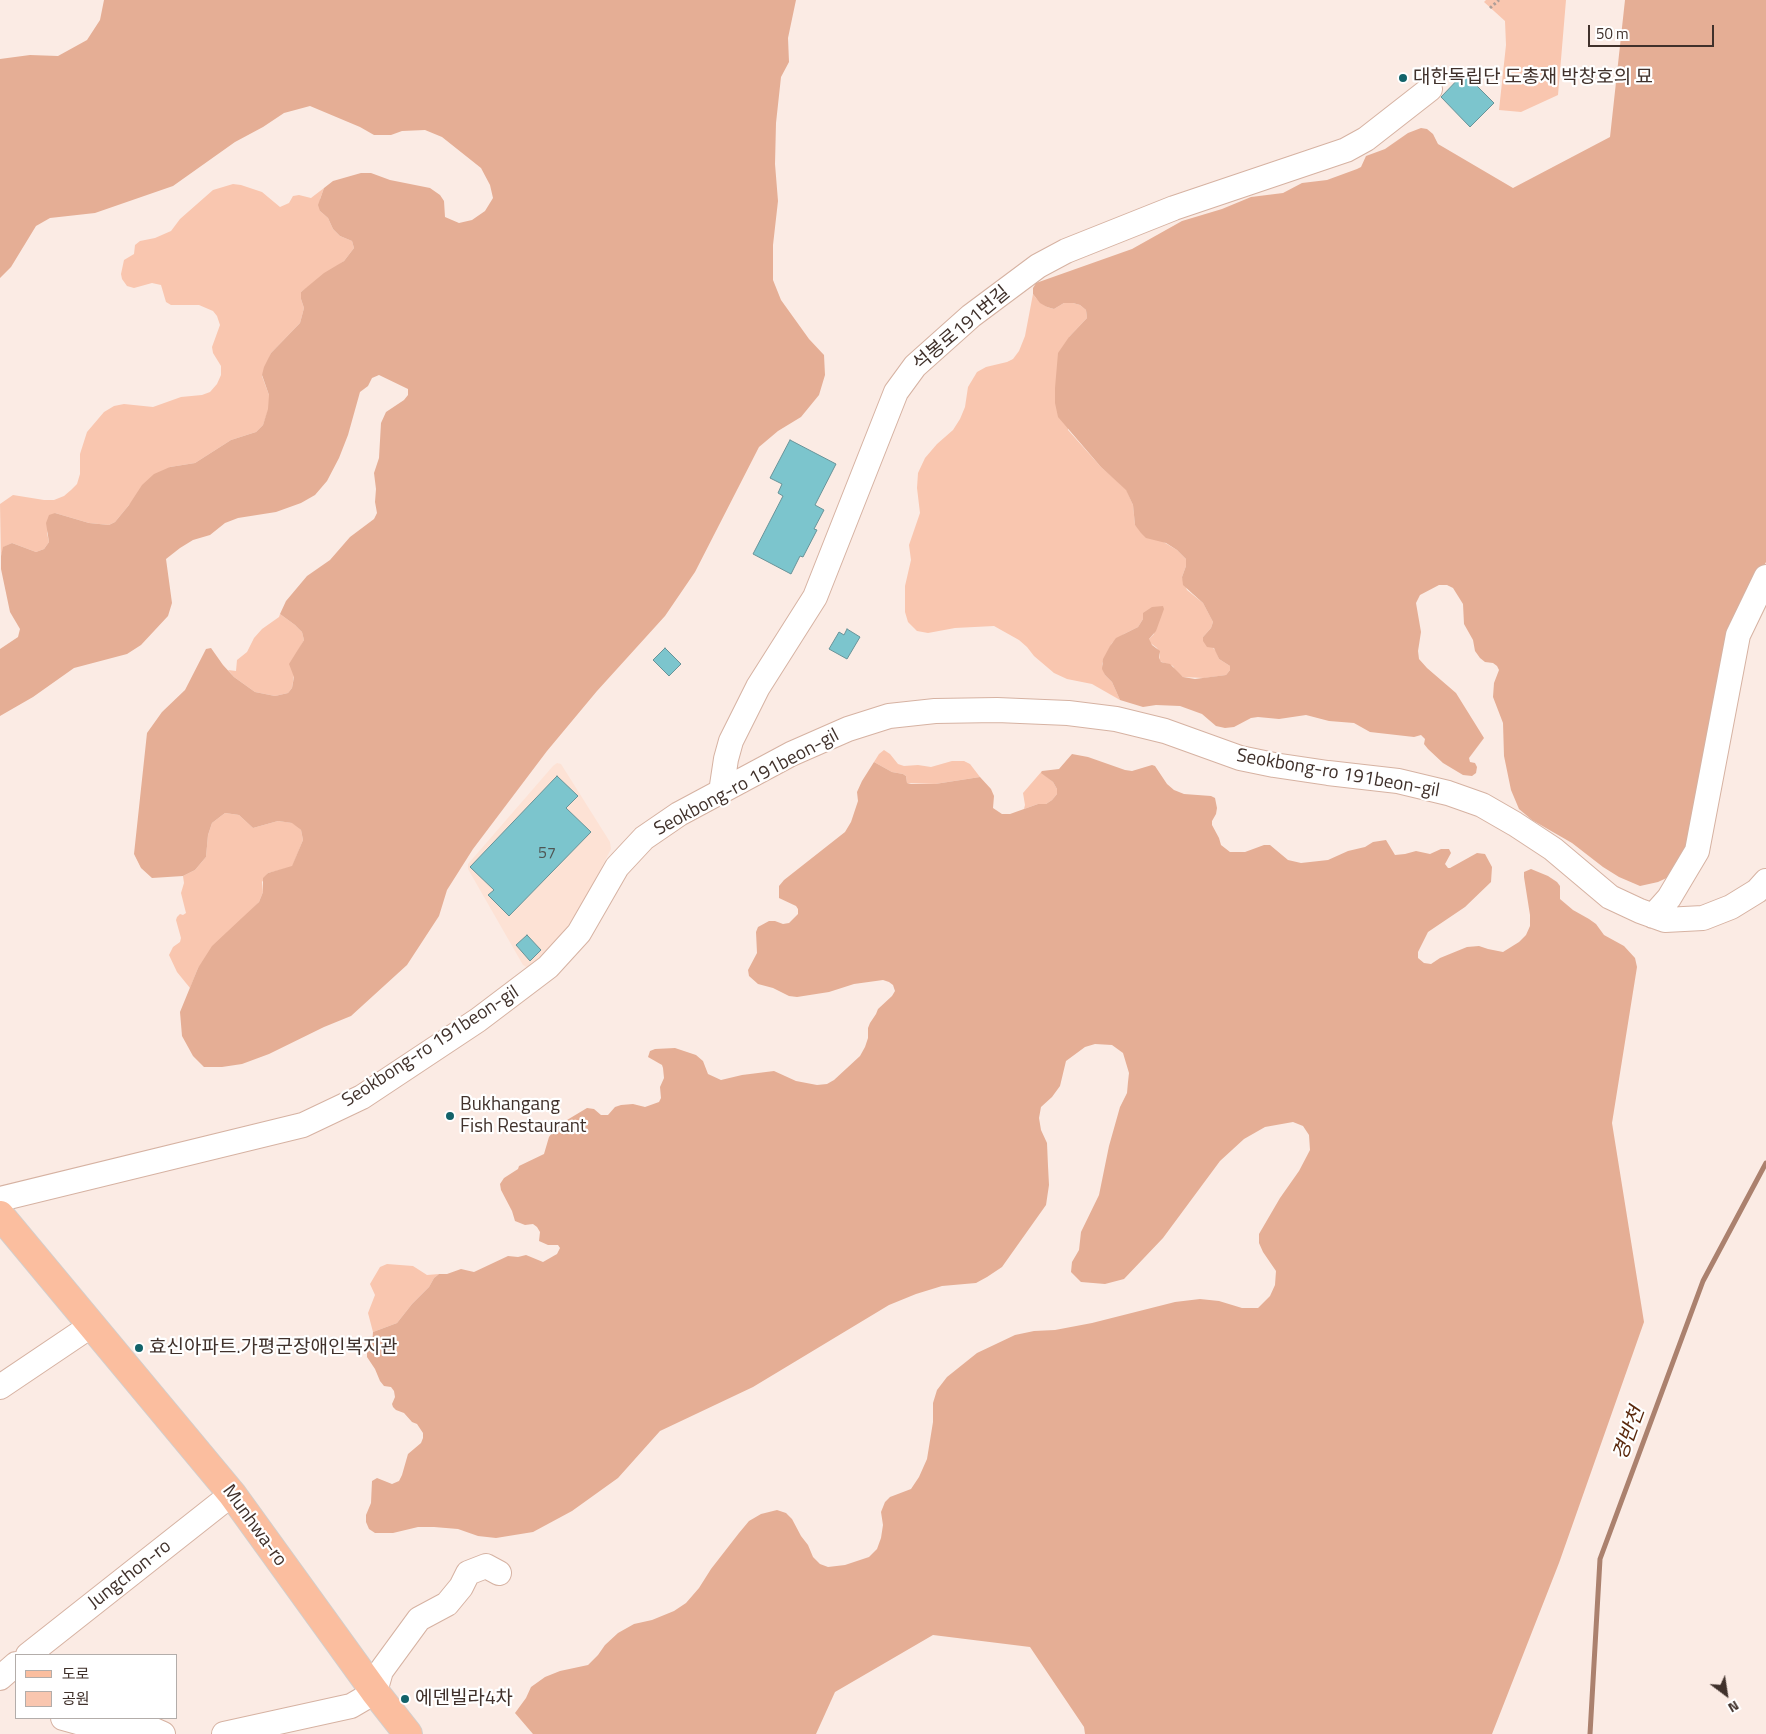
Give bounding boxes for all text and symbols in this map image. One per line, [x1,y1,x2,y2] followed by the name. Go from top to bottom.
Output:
[1591,15,1717,47] scale bar
[1596,22,1629,45] text: 50 m
[1413,67,1653,89] place label: 대한독립단 도총재 박창호의 묘
[1397,72,1409,84] marker: 대한독립단 도총재 박창호의 묘
[909,282,1015,376] street label: 석봉로191번길
[651,725,843,841] street label: Seokbong-ro 191beon-gil
[1235,745,1441,803] street label: Seokbong-ro 191beon-gil
[538,844,556,864] house number: 57
[338,981,524,1113] street label: Seokbong-ro 191beon-gil
[460,1094,587,1138] place label: Bukhangang Fish Restaurant
[444,1110,456,1122] marker: Bukhangang Fish Restaurant
[149,1337,398,1359] place label: 효신아파트.가평군장애인복지관
[133,1342,145,1354] marker: 효신아파트.가평군장애인복지관
[1609,1404,1651,1464] water label: 경반천
[217,1481,291,1571] street label: Munhwa-ro
[84,1536,176,1614] street label: Jungchon-ro
[15,1654,178,1719] legend
[62,1662,90,1685] text: 도로
[1701,1669,1751,1719] north arrow
[62,1687,90,1710] text: 공원
[415,1688,513,1710] place label: 에덴빌라4차
[399,1693,411,1705] marker: 에덴빌라4차
[1724,1696,1744,1719] text: N

